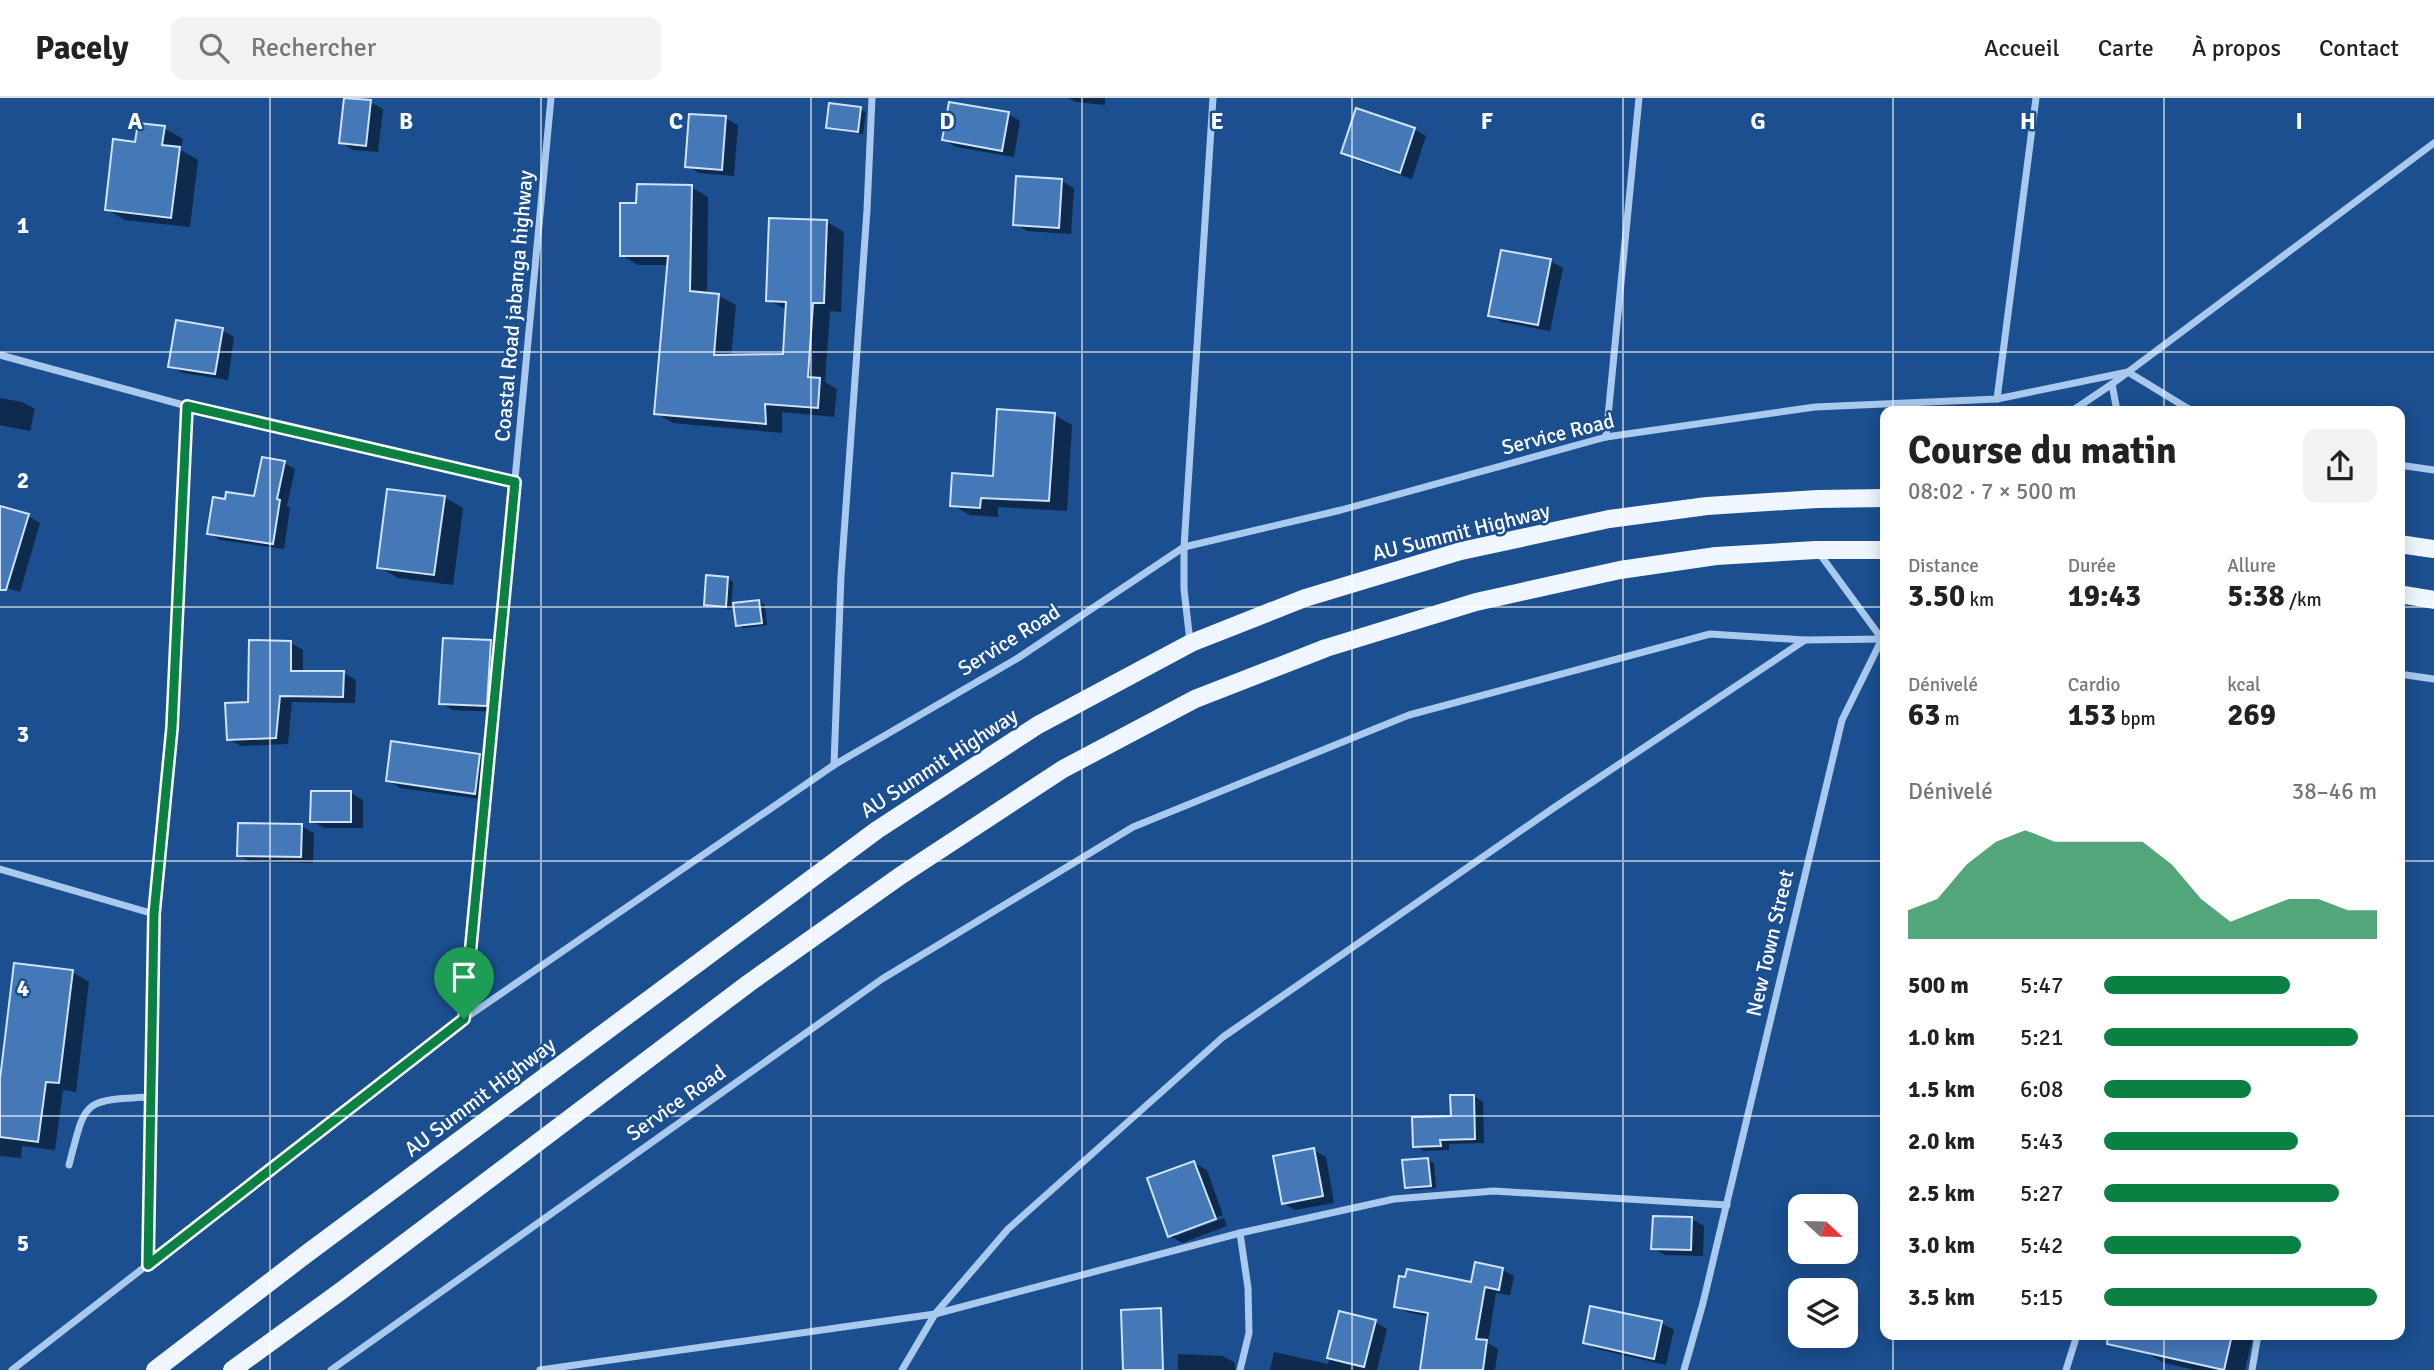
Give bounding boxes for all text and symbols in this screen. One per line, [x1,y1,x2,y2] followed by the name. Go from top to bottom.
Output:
[171,17,661,80] search box
[35,28,129,69] text: Pacely
[195,29,233,67] icon: search
[251,32,376,64] text: Rechercher
[1984,33,2060,63] text: Accueil
[2098,33,2154,63] text: Carte
[2192,33,2281,63] text: À propos
[2319,33,2399,63] text: Contact
[128,107,143,136] text: A
[399,107,413,136] text: B
[669,107,683,136] text: C
[939,107,955,136] text: D
[1210,107,1224,136] text: E
[1481,107,1493,136] text: F
[1750,107,1766,136] text: G
[2020,107,2036,136] text: H
[2295,107,2303,136] text: I
[489,169,539,443] street label: Coastal Road jabanga highway
[17,211,29,240] text: 1
[1499,407,1617,461] street label: Service Road
[1908,427,2177,474] text: Course du matin
[2303,429,2377,503] button: share
[17,466,29,495] text: 2
[1908,477,2077,506] text: 08:02 · 7 × 500 m
[1369,497,1553,567] street label: AU Summit Highway
[1908,554,1979,578] text: Distance
[2068,554,2116,578] text: Durée
[2227,554,2276,578] text: Allure
[1908,578,1965,615] text: 3.50
[2068,578,2141,615] text: 19:43
[2227,578,2285,615] text: 5:38
[1965,588,1994,612] text: km
[2285,588,2322,612] text: /km
[953,598,1065,682] street label: Service Road
[1908,673,1978,697] text: Dénivelé
[2068,673,2120,697] text: Cardio
[2227,673,2261,697] text: kcal
[1908,697,1940,734] text: 63
[2068,697,2116,734] text: 153
[2227,697,2276,734] text: 269
[855,702,1023,824] street label: AU Summit Highway
[1940,707,1960,731] text: m
[2116,707,2156,731] text: bpm
[17,720,29,749] text: 3
[1908,777,1993,806] text: Dénivelé
[2292,777,2377,806] text: 38–46 m
[1741,867,1799,1019] street label: New Town Street
[434,947,494,1019] pin
[445,958,483,996] icon: arrive
[1908,971,1969,1000] text: 500 m
[2020,971,2063,1000] text: 5:47
[17,974,29,1003] text: 4
[1908,1023,1975,1052] text: 1.0 km
[2020,1023,2063,1052] text: 5:21
[399,1032,561,1162] street label: AU Summit Highway
[621,1059,731,1147] street label: Service Road
[1908,1075,1975,1104] text: 1.5 km
[2020,1075,2063,1104] text: 6:08
[1908,1127,1975,1156] text: 2.0 km
[2020,1127,2063,1156] text: 5:43
[1908,1179,1975,1208] text: 2.5 km
[2020,1179,2063,1208] text: 5:27
[1788,1194,1858,1264] north arrow
[1788,1194,1858,1348] map controls
[17,1229,29,1258] text: 5
[1908,1231,1975,1260] text: 3.0 km
[2020,1231,2063,1260] text: 5:42
[1788,1278,1858,1348] button: layers
[1908,1283,1975,1312] text: 3.5 km
[2020,1283,2063,1312] text: 5:15

